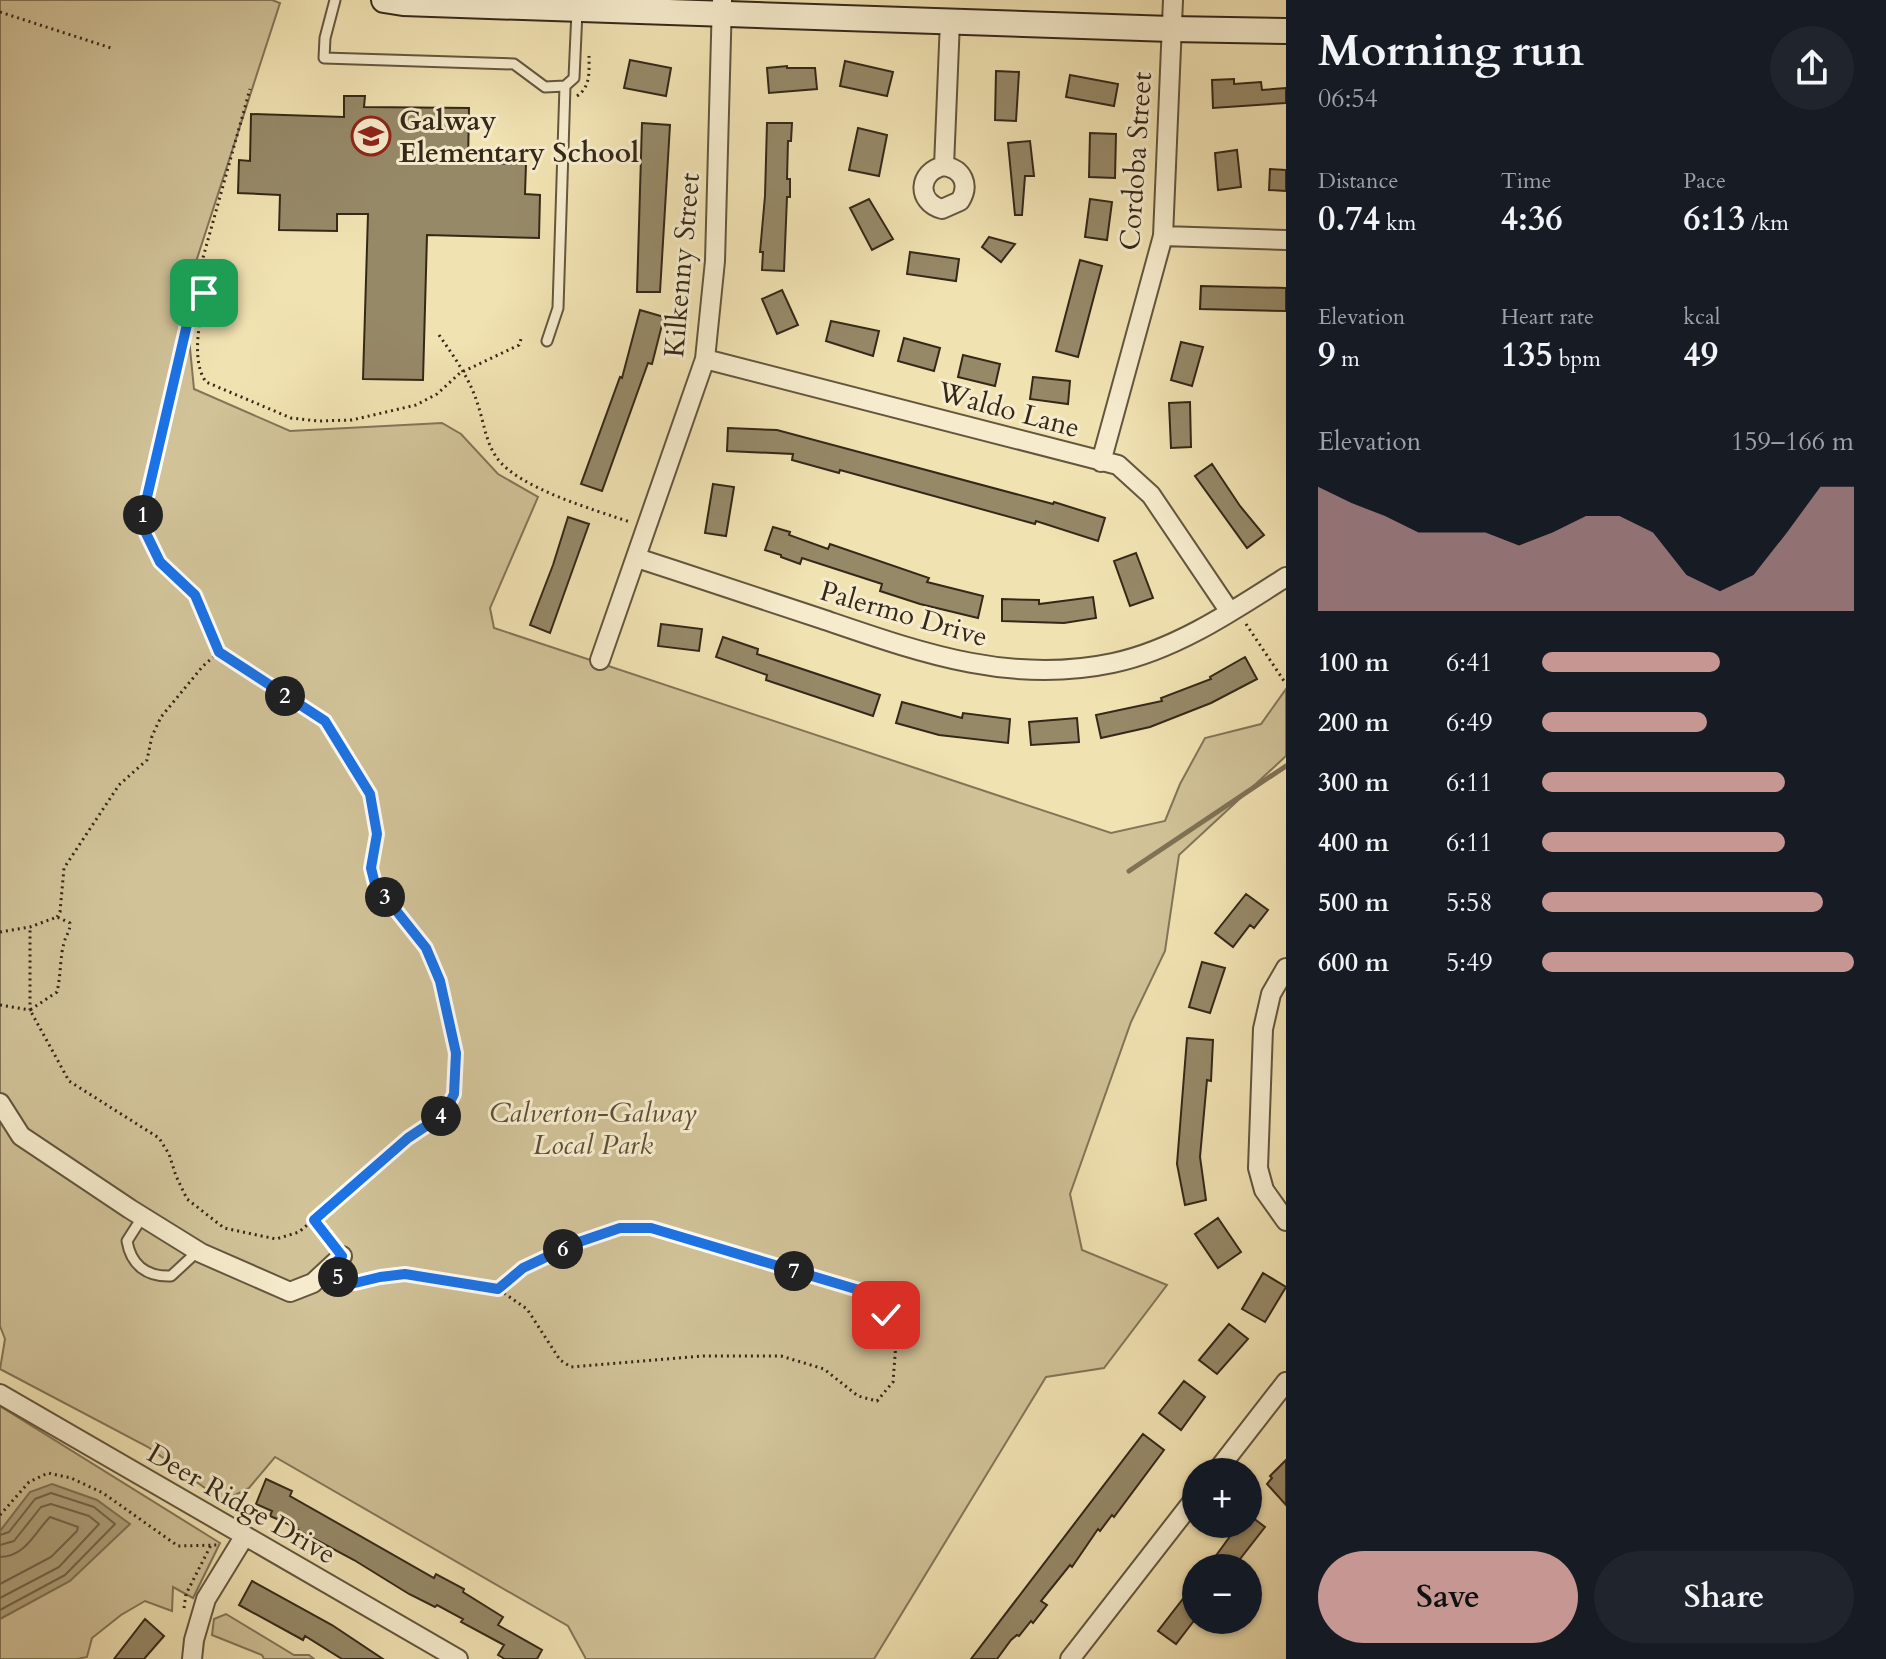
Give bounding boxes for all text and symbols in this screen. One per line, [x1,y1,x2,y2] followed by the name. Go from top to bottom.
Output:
[1318,21,1584,81] text: Morning run
[1770,26,1854,110] button: share
[1111,70,1161,252] street label: Cordoba Street
[1318,81,1378,116] text: 06:54
[399,102,639,172] place label: Galway Elementary School
[350,115,392,157] school or university icon: Galway Elementary School
[1318,166,1398,196] text: Distance
[1501,166,1552,196] text: Time
[1683,166,1726,196] text: Pace
[655,171,709,359] street label: Kilkenny Street
[1318,196,1380,242] text: 0.74
[1501,196,1563,242] text: 4:36
[1683,196,1745,242] text: 6:13
[1380,208,1416,238] text: km
[1745,208,1789,238] text: /km
[170,259,238,327] pin
[182,271,226,315] icon: arrive
[1318,302,1405,332] text: Elevation
[1501,302,1594,332] text: Heart rate
[1683,302,1720,332] text: kcal
[1318,332,1335,378] text: 9
[1501,332,1553,378] text: 135
[1683,332,1718,378] text: 49
[1335,344,1360,374] text: m
[1553,344,1601,374] text: bpm
[933,373,1084,447] street label: Waldo Lane
[1318,424,1421,459] text: Elevation
[1731,424,1854,459] text: 159–166 m
[123,495,163,535] pin: 1
[137,500,149,530] text: 1
[815,572,992,656] street label: Palermo Drive
[1318,645,1389,680] text: 100 m
[1446,645,1493,680] text: 6:41
[265,676,305,716] pin: 2
[279,681,291,711] text: 2
[1318,705,1389,740] text: 200 m
[1446,705,1493,740] text: 6:49
[1318,765,1389,800] text: 300 m
[1446,765,1493,800] text: 6:11
[1318,825,1389,860] text: 400 m
[1446,825,1493,860] text: 6:11
[365,877,405,917] pin: 3
[379,882,391,912] text: 3
[1318,885,1389,920] text: 500 m
[1446,885,1493,920] text: 5:58
[1318,945,1389,980] text: 600 m
[1446,945,1493,980] text: 5:49
[489,1094,697,1164] park label: Calverton-Galway Local Park
[421,1096,461,1136] pin: 4
[435,1101,447,1131] text: 4
[543,1229,583,1269] pin: 6
[557,1234,569,1264] text: 6
[774,1251,814,1291] pin: 7
[788,1256,800,1286] text: 7
[318,1257,358,1297] pin: 5
[332,1262,344,1292] text: 5
[852,1281,920,1349] pin
[864,1293,908,1337] icon: check
[140,1434,343,1573] street label: Deer Ridge Drive
[1182,1458,1262,1634] map controls
[1182,1458,1262,1538] button: +
[1318,1551,1578,1643] button: Save
[1594,1551,1854,1643] button: Share
[1182,1554,1262,1634] button: −

